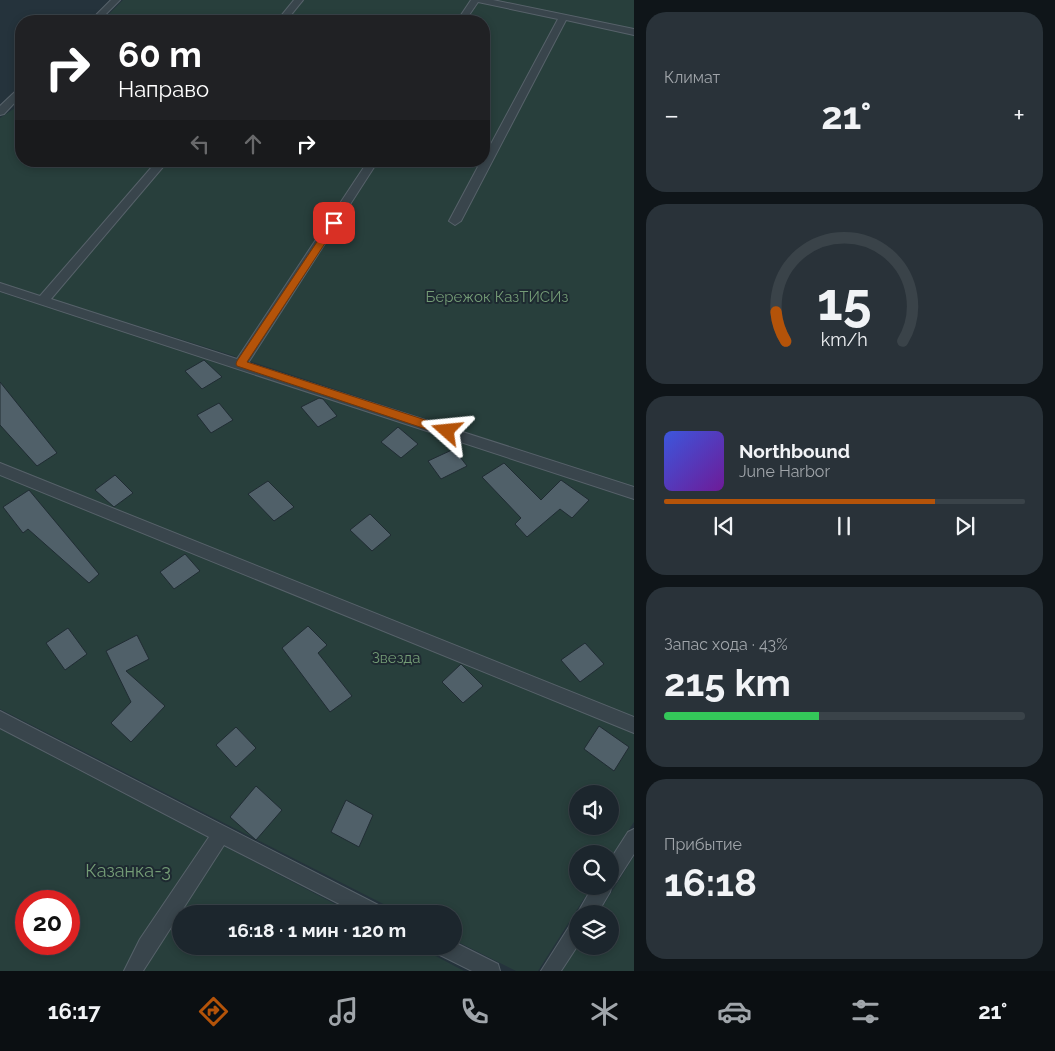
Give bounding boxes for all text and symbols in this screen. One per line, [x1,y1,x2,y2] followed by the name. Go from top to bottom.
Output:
[118,34,202,75] text: 60 m
[35,35,100,100] icon: right
[664,68,720,87] text: Климат
[118,76,209,102] text: Направо
[821,93,871,138] text: 21°
[664,99,679,132] text: −
[1013,99,1025,132] text: +
[186,130,214,158] icon: left
[239,130,267,158] icon: ahead
[292,130,320,158] icon: right
[313,202,355,244] pin
[320,209,348,237] icon: arrive
[817,271,872,332] text: 15
[426,288,568,306] park label: Бережок КазТИСИз
[821,329,868,350] text: km/h
[420,404,472,456] position arrow
[739,440,850,462] text: Northbound
[739,462,830,481] text: June Harbor
[710,512,738,540] icon: previous
[830,512,858,540] icon: pause
[951,512,979,540] icon: next
[664,635,788,654] text: Запас хода · 43%
[372,649,420,667] park label: Звезда
[664,660,791,705] text: 215 km
[569,785,619,955] map controls
[569,785,619,835] button: sound
[664,835,742,854] text: Прибытие
[569,845,619,895] button: search
[85,860,171,881] park label: Казанка-3
[664,860,757,905] text: 16:18
[15,890,80,955] speed limit sign: 20
[569,905,619,955] button: layers
[228,919,406,941] text: 16:18 · 1 мин · 120 m
[196,994,231,1029] icon: directions
[326,994,361,1029] icon: music
[457,994,492,1029] icon: phone
[587,994,622,1029] icon: climate
[717,994,752,1029] icon: car
[848,994,883,1029] icon: filters
[48,998,101,1024] text: 16:17
[978,998,1007,1024] text: 21°

